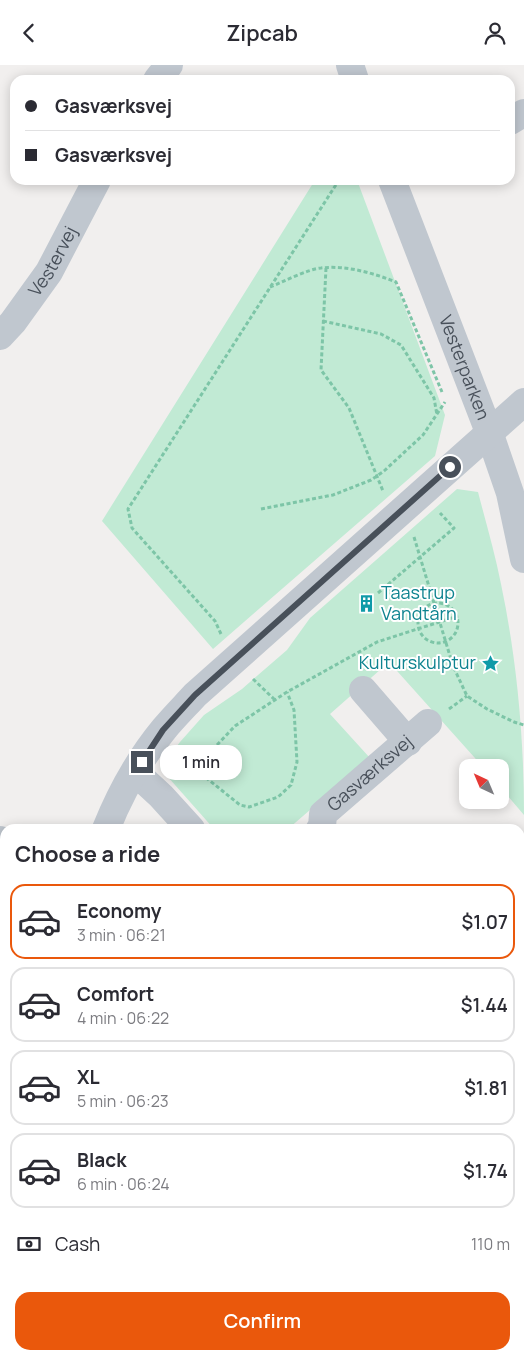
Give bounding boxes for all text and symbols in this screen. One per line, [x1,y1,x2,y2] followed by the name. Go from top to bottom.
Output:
[226,18,298,48] text: Zipcab
[15,19,43,47] icon: back
[481,19,509,47] icon: person
[55,93,172,119] text: Gasværksvej
[55,142,172,168] text: Gasværksvej
[22,222,82,301] street label: Vestervej
[434,311,496,423] street label: Vesterparken
[439,456,461,478] route start
[381,580,457,625] place label: Taastrup Vandtårn
[357,593,377,613] building icon: Taastrup Vandtårn
[359,650,476,674] place label: Kulturskulptur
[480,653,500,673] place icon: Kulturskulptur
[322,729,417,816] street label: Gasværksvej
[160,745,242,779] callout: 1 min
[131,751,153,773] route end
[182,751,220,773] text: 1 min
[459,759,509,809] north arrow
[459,759,509,809] map controls
[15,839,160,869] text: Choose a ride
[77,898,161,924] text: Economy
[17,899,62,944] icon: car
[461,909,508,935] text: $1.07
[77,924,166,946] text: 3 min · 06:21
[77,981,154,1007] text: Comfort
[17,982,62,1027] icon: car
[461,992,508,1018] text: $1.44
[77,1007,169,1029] text: 4 min · 06:22
[77,1064,100,1090] text: XL
[17,1065,62,1110] icon: car
[464,1075,508,1101] text: $1.81
[77,1090,169,1112] text: 5 min · 06:23
[77,1147,126,1173] text: Black
[17,1148,62,1193] icon: car
[463,1158,508,1184] text: $1.74
[77,1173,170,1195] text: 6 min · 06:24
[15,1230,43,1258] icon: cash
[55,1231,100,1257] text: Cash
[471,1233,510,1255] text: 110 m
[15,1292,510,1350] button: Confirm

